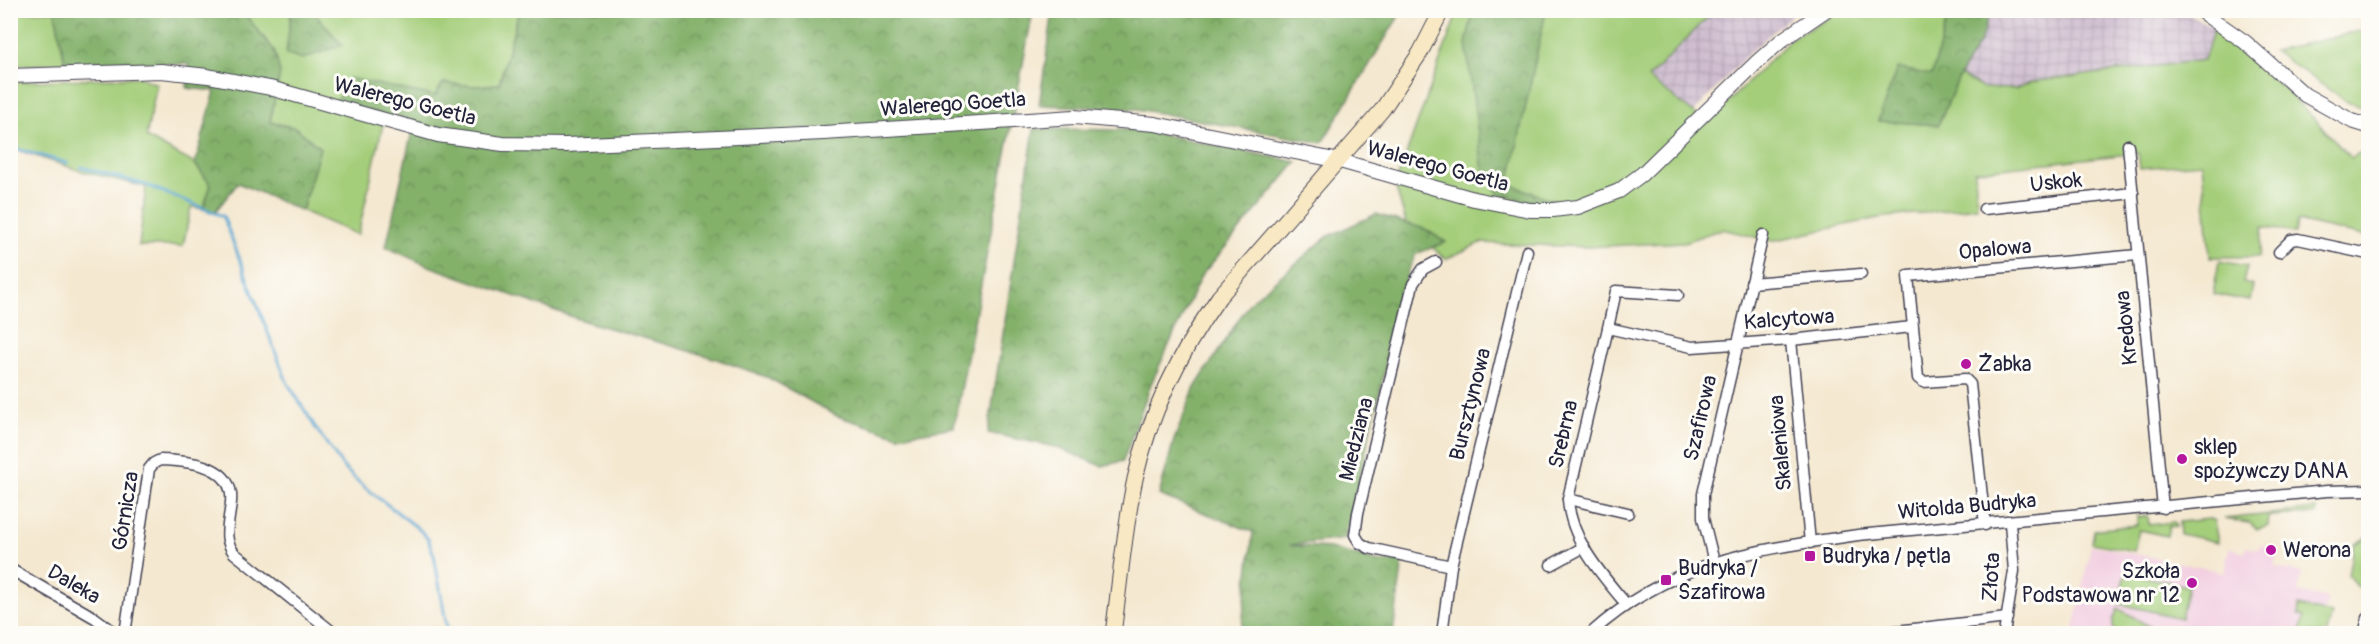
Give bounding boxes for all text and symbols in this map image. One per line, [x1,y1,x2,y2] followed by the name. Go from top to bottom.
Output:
[331,71,479,132] street label: Walerego Goetla
[879,86,1027,123] street label: Walerego Goetla
[1364,135,1512,198] street label: Walerego Goetla
[2029,166,2084,199] street label: Uskok
[1957,233,2033,266] street label: Opalowa
[2109,289,2144,367] street label: Kredowa
[1743,303,1835,336] street label: Kalcytowa
[1443,345,1497,463] street label: Bursztynowa
[1978,351,2032,378] place label: Żabka
[1959,357,1973,371] marker: Żabka
[1678,373,1723,464] street label: Szafirowa
[1763,394,1798,492] street label: Skaleniowa
[1333,395,1380,484] street label: Miedziana
[1543,397,1584,471] street label: Srebrna
[2194,434,2348,485] place label: sklep spożywczy DANA
[2175,452,2189,466] marker: sklep spożywczy DANA
[106,470,145,553] street label: Górnicza
[1897,487,2037,526] street label: Witolda Budryka
[2283,537,2351,564] place label: Werona
[1822,543,1951,570] place label: Budryka / pętla
[2264,543,2278,557] marker: Werona
[1803,549,1817,563] marker: Budryka / pętla
[1976,552,2007,602] street label: Złota
[1678,555,1765,606] place label: Budryka / Szafirowa
[2022,558,2180,609] place label: Szkoła Podstawowa nr 12
[42,559,105,610] street label: Daleka
[1659,573,1673,587] marker: Budryka / Szafirowa
[2185,576,2199,590] marker: Szkoła Podstawowa nr 12

